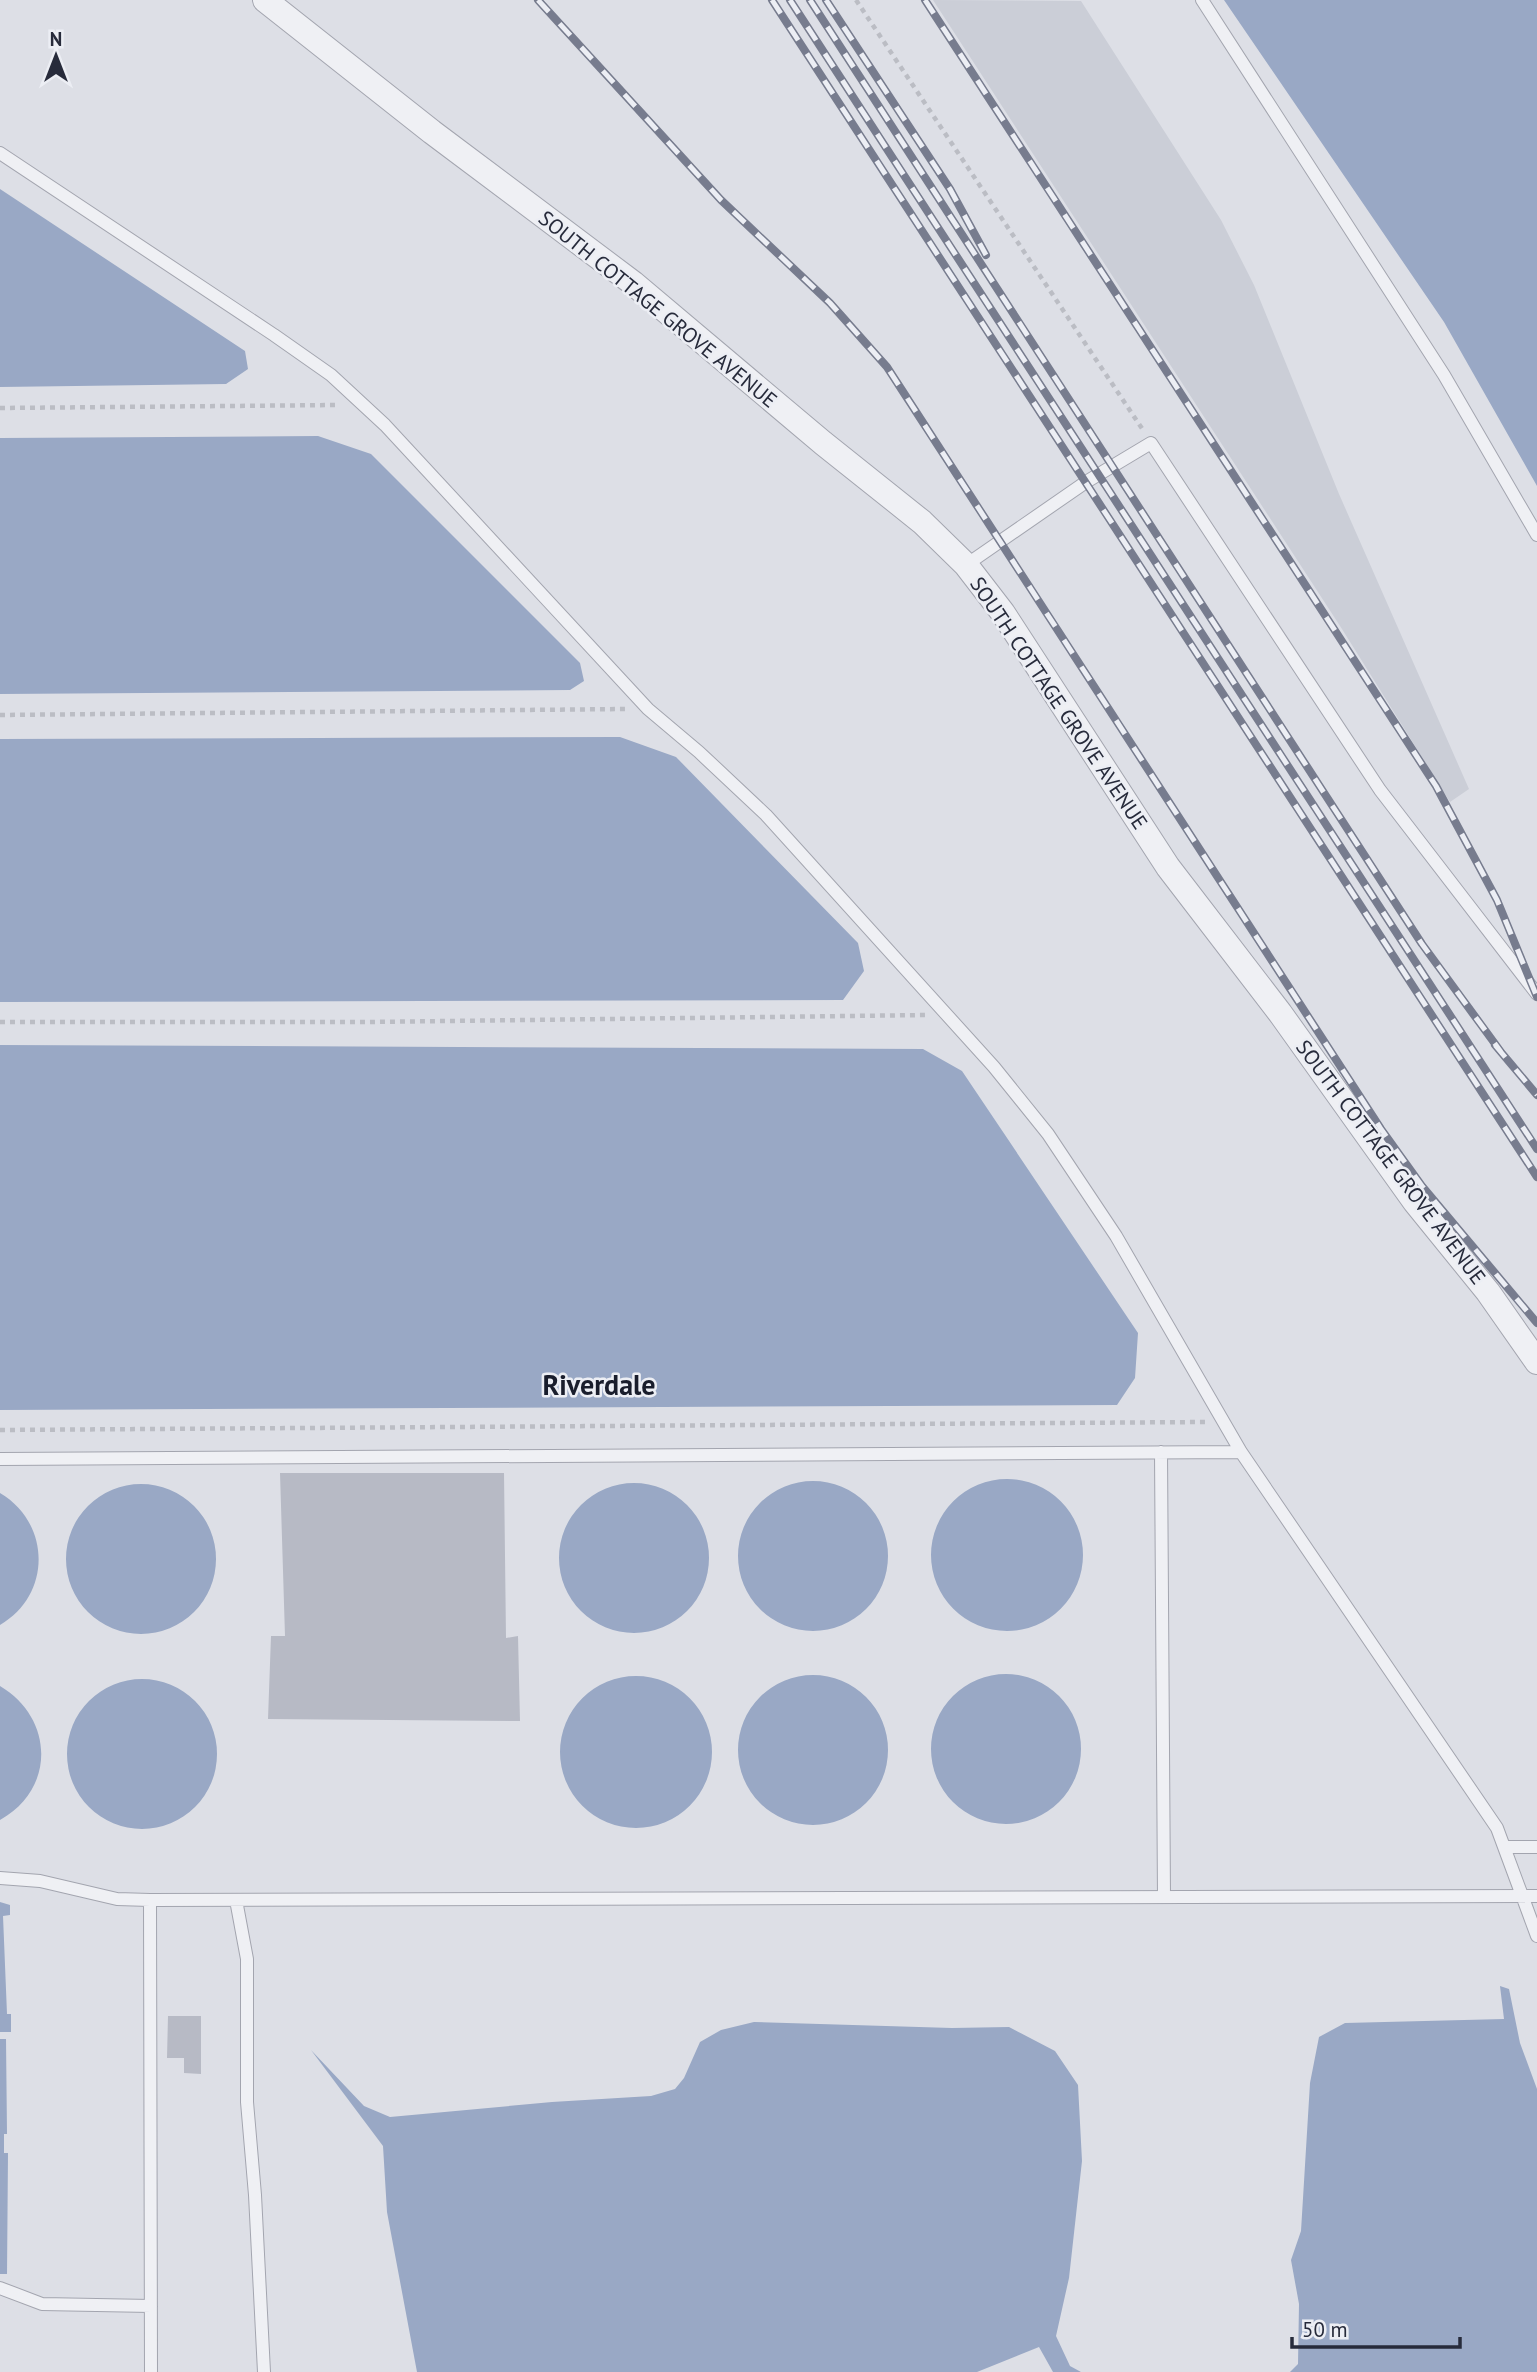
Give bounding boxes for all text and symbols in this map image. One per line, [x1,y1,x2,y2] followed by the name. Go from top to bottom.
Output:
[21,21,91,91] north arrow
[50,27,62,51] text: N
[533,204,783,414] street label: SOUTH COTTAGE GROVE AVENUE
[964,571,1154,835] street label: SOUTH COTTAGE GROVE AVENUE
[1290,1034,1492,1290] street label: SOUTH COTTAGE GROVE AVENUE
[542,1366,656,1403] district label: Riverdale
[1292,2306,1460,2350] scale bar
[1302,2316,1348,2343] text: 50 m

